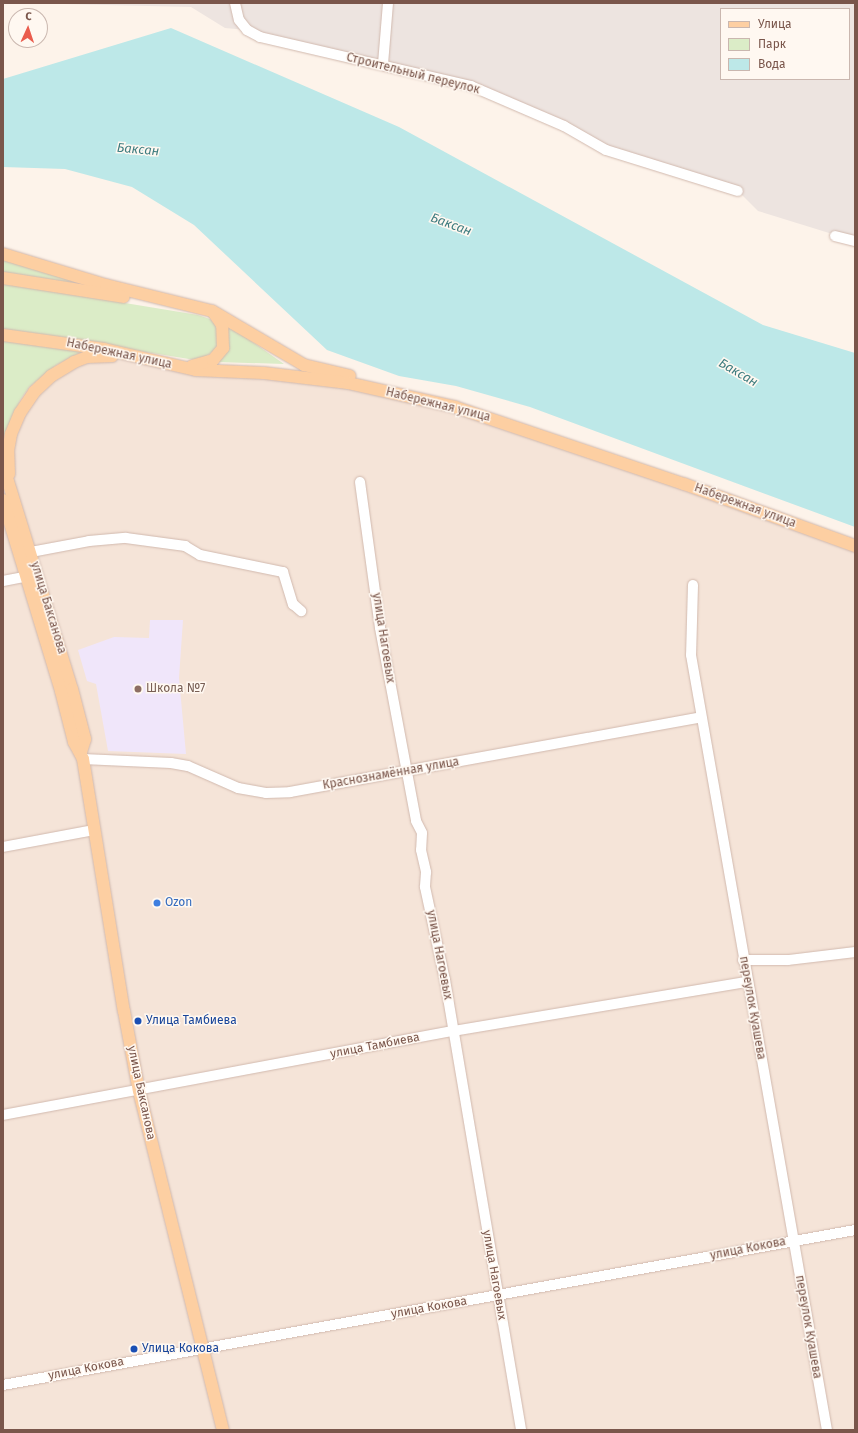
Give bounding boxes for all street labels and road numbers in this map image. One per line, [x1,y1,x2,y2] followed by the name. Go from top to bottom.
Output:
[345,50,481,98] street label: Строительный переулок
[65,336,173,372] street label: Набережная улица
[384,385,492,425] street label: Набережная улица
[692,481,798,531] street label: Набережная улица
[27,560,69,656] street label: улица Баксанова
[369,592,397,684] street label: улица Нагоевых
[322,755,460,793] street label: Краснознамённая улица
[423,909,455,1001] street label: улица Нагоевых
[736,955,768,1061] street label: переулок Куашева
[329,1030,421,1062] street label: улица Тамбиева
[124,1045,158,1141] street label: улица Баксанова
[479,1229,509,1321] street label: улица Нагоевых
[709,1235,787,1263] street label: улица Кокова
[792,1274,824,1380] street label: переулок Куашева
[390,1294,468,1322] street label: улица Кокова
[47,1355,125,1383] street label: улица Кокова

